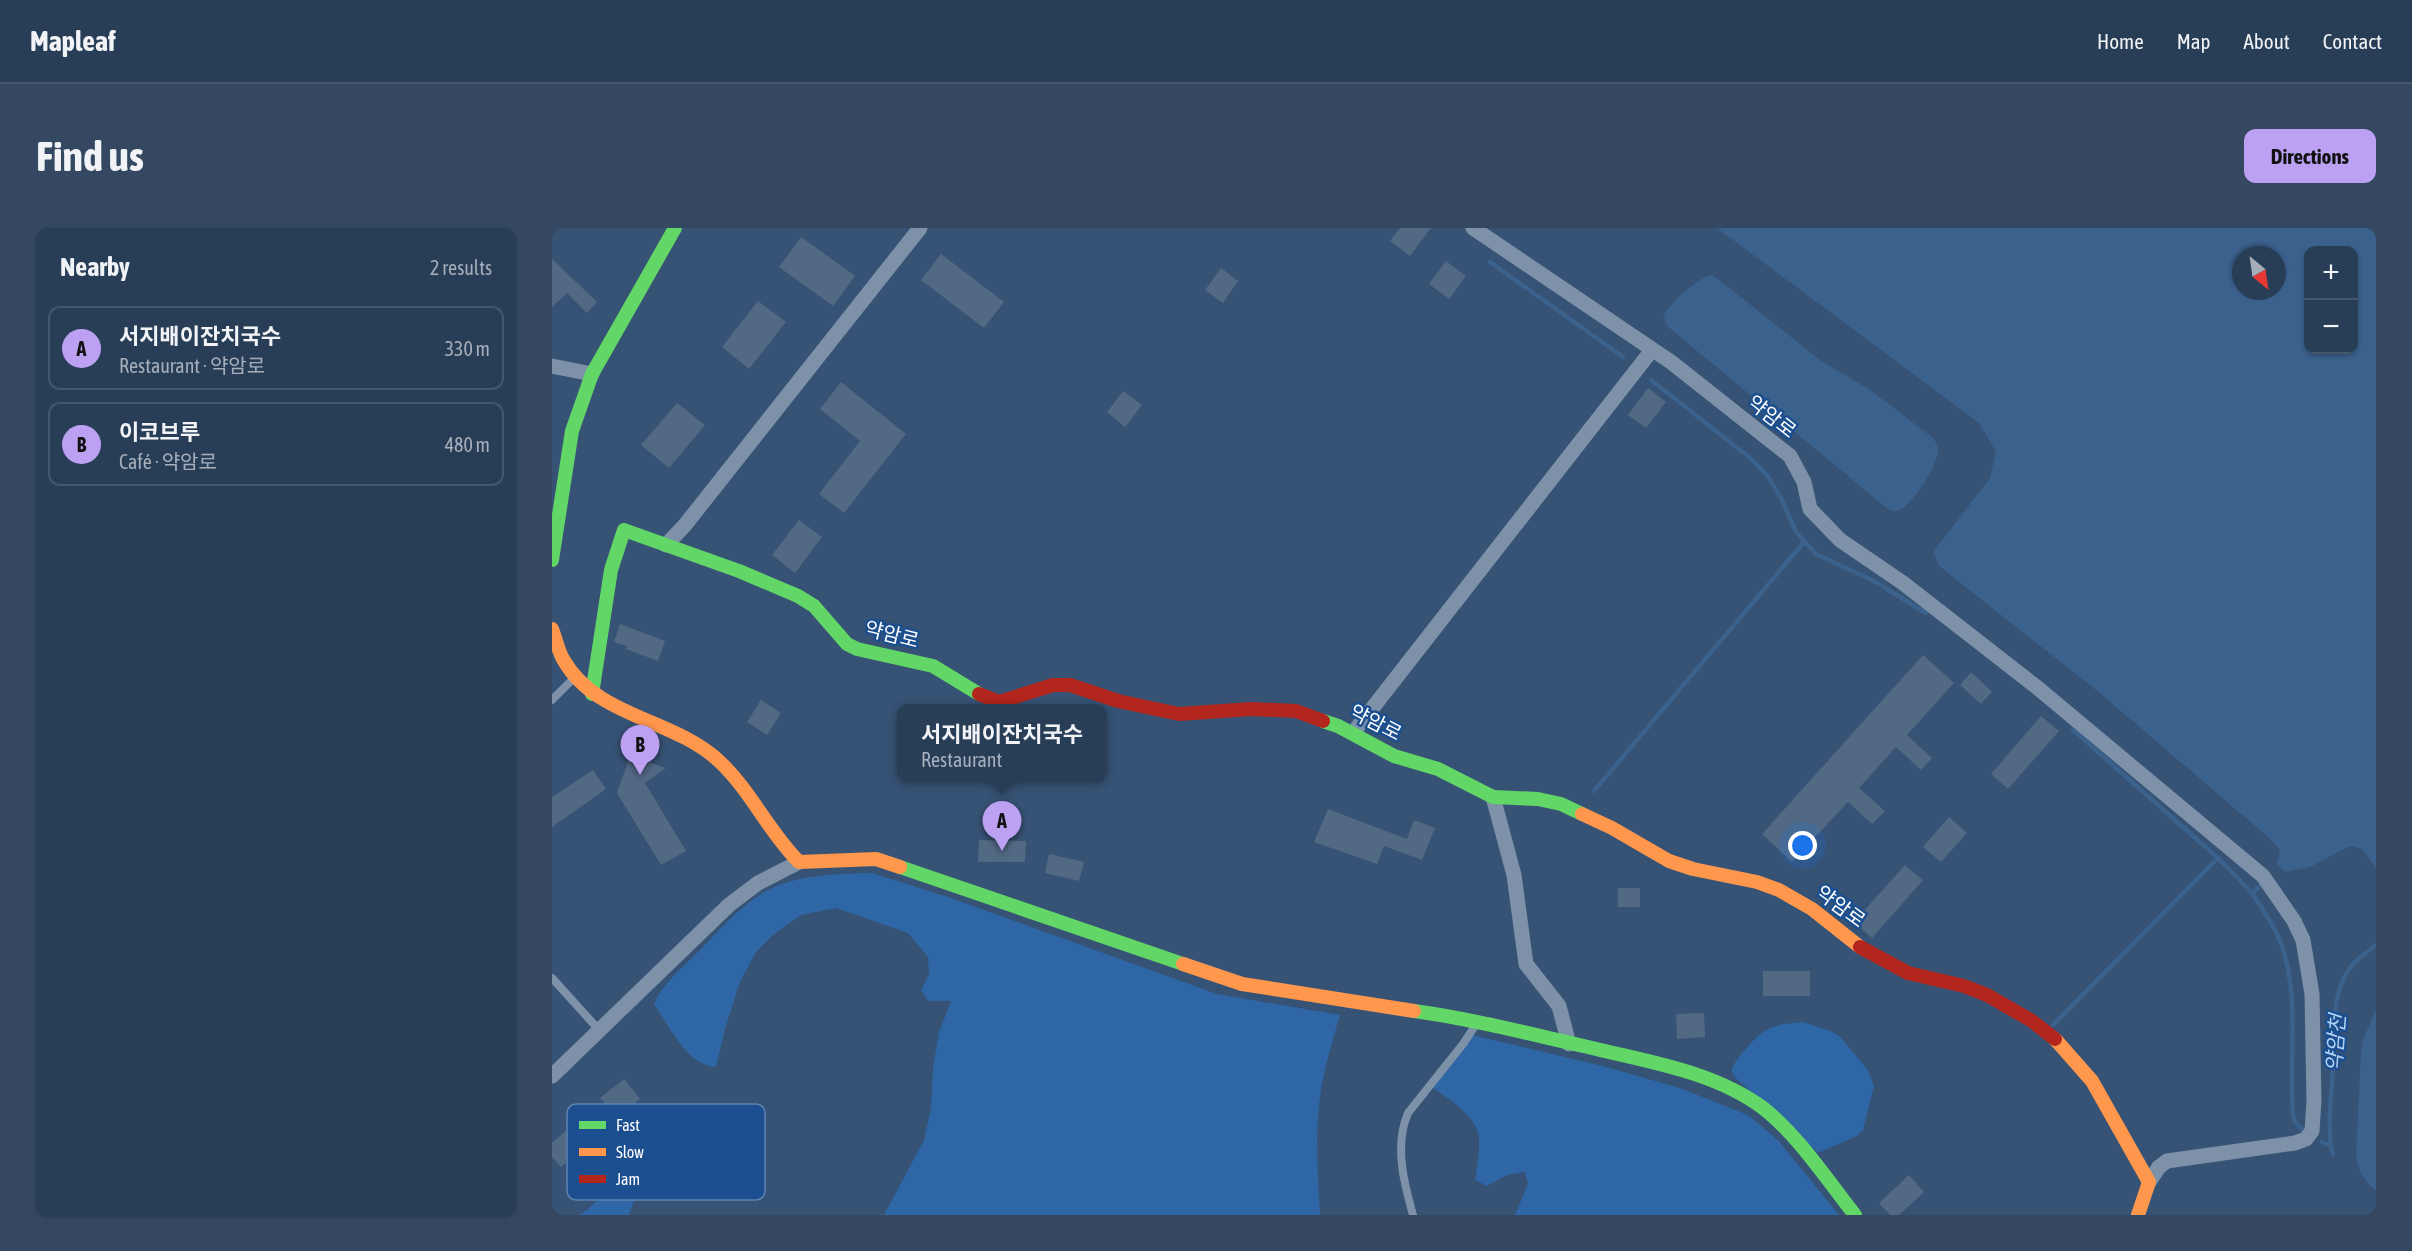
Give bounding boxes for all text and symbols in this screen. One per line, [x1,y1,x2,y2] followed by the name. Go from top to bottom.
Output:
[30,25,116,57] text: Mapleaf
[2097,29,2144,53] text: Home
[2177,29,2211,53] text: Map
[2244,29,2290,53] text: About
[2323,29,2382,53] text: Contact
[2244,129,2376,183] button: Directions
[36,132,144,180] text: Find us
[2232,246,2286,300] north arrow
[2304,246,2358,354] map controls
[2304,246,2358,300] button: +
[60,252,130,282] text: Nearby
[430,256,492,279] text: 2 results
[2304,300,2358,354] button: −
[119,323,281,349] text: 서지배이잔치국수
[77,337,86,360] text: A
[445,337,490,360] text: 330 m
[119,354,265,377] text: Restaurant · 약암로
[1743,390,1801,442] street label: 약암로
[119,419,200,445] text: 이코브루
[77,433,86,456] text: B
[445,433,490,456] text: 480 m
[119,450,217,473] text: Café · 약암로
[862,616,922,652] street label: 약암로
[1346,699,1406,745] street label: 약암로
[897,704,1107,782] popup
[921,721,1083,747] text: 서지배이잔치국수
[620,726,659,775] pin: B
[921,748,1002,771] text: Restaurant
[982,802,1022,851] pin: A
[1788,831,1817,860] your location
[1812,880,1870,932] street label: 약암로
[2321,1011,2349,1073] water label: 약암천
[567,1104,765,1200] legend
[616,1116,640,1134] text: Fast
[616,1143,644,1161] text: Slow
[616,1170,640,1188] text: Jam

